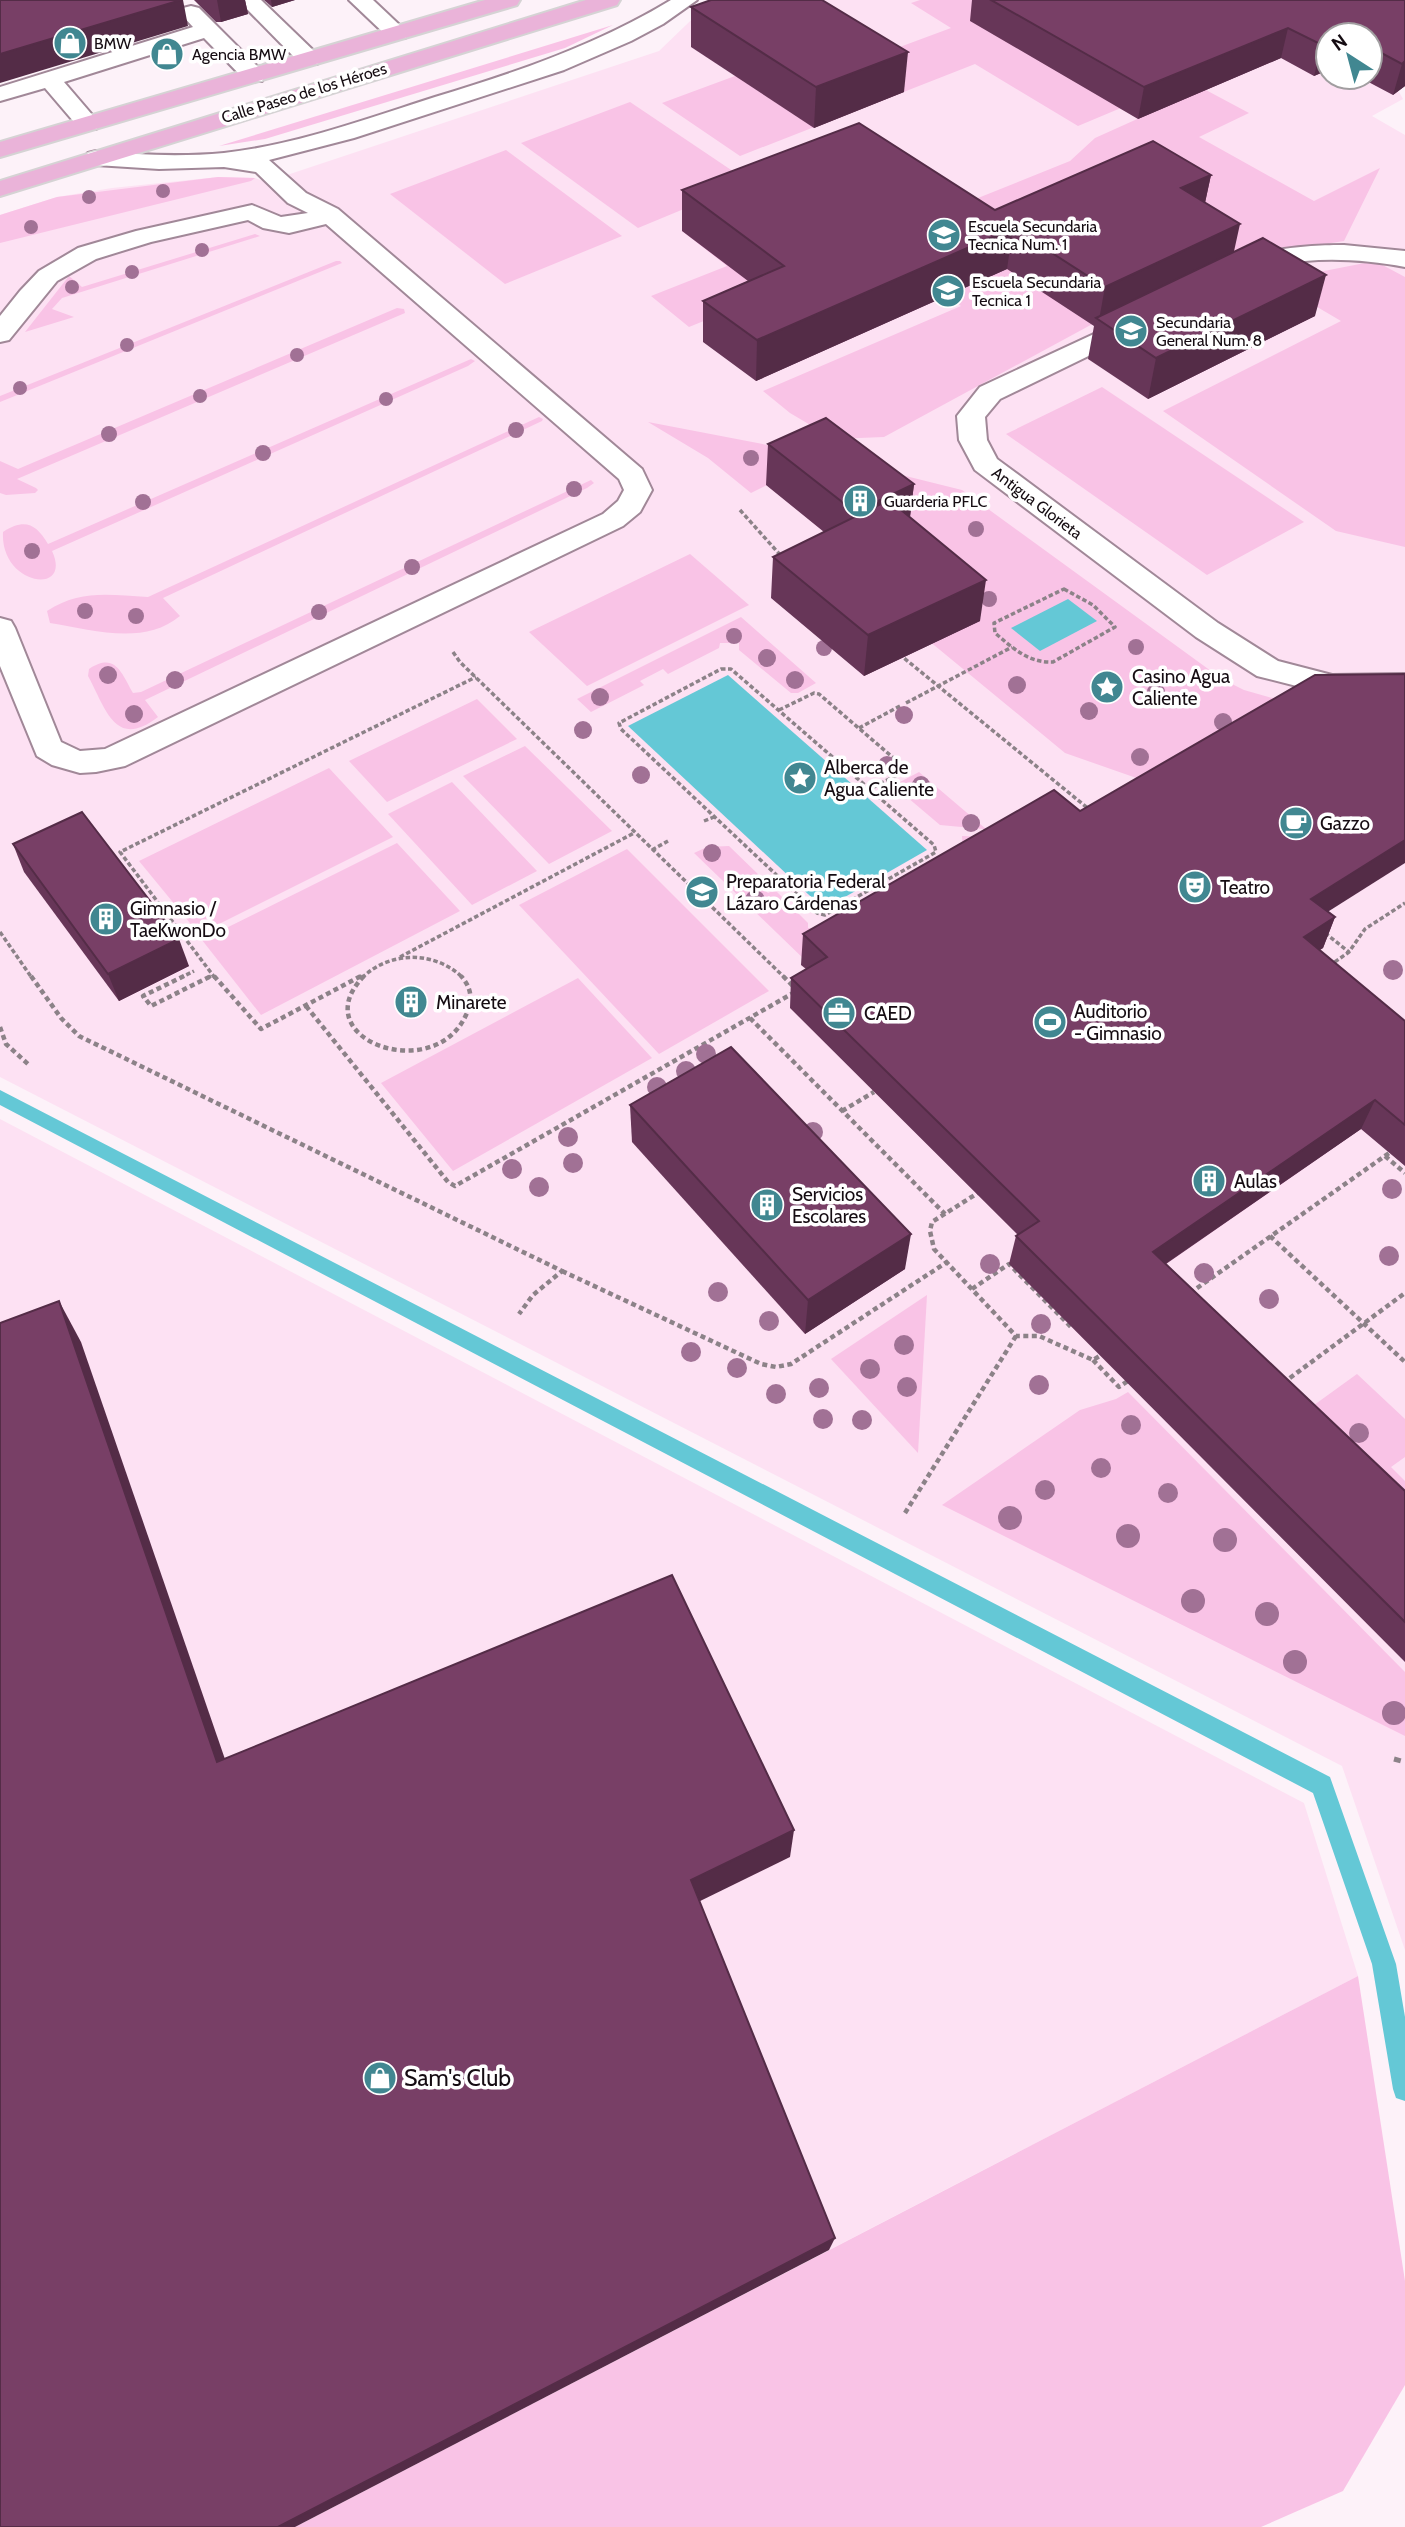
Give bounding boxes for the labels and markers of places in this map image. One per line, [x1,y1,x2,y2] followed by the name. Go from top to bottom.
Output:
[51,24,89,62] shop icon: BMW
[94,34,132,53] place label: BMW
[148,35,186,73] shop icon: Agencia BMW
[192,45,287,64] place label: Agencia BMW
[925,216,963,254] school or university icon: Escuela Secundaria Tecnica Num. 1
[968,217,1097,254] place label: Escuela Secundaria Tecnica Num. 1
[929,272,967,310] school or university icon: Escuela Secundaria Tecnica 1
[972,273,1101,310] place label: Escuela Secundaria Tecnica 1
[1112,312,1150,350] school or university icon: Secundaria General Num. 8
[1156,313,1262,350] place label: Secundaria General Num. 8
[841,482,879,520] building icon: Guarderia PFLC
[884,492,988,511] place label: Guarderia PFLC
[1132,665,1230,710] place label: Casino Agua Caliente
[1088,668,1126,706] place icon: Casino Agua Caliente
[824,756,934,801] place label: Alberca de Agua Caliente
[781,759,819,797] place icon: Alberca de Agua Caliente
[1277,804,1315,842] cafe icon: Gazzo
[1320,812,1370,835] place label: Gazzo
[1176,868,1214,906] theatre icon: Teatro
[726,870,886,915] place label: Preparatoria Federal Lázaro Cárdenas
[683,873,721,911] school or university icon: Preparatoria Federal Lázaro Cárdenas
[1220,876,1270,899] place label: Teatro
[130,897,226,942] place label: Gimnasio / TaeKwonDo
[87,900,125,938] building icon: Gimnasio / TaeKwonDo
[392,983,430,1021] building icon: Minarete
[436,991,507,1014] place label: Minarete
[820,994,858,1032] office icon: CAED
[1074,1000,1162,1045] place label: Auditorio - Gimnasio
[864,1002,912,1025] place label: CAED
[1031,1003,1069,1041] sports icon: Auditorio - Gimnasio
[1190,1162,1228,1200] building icon: Aulas
[1234,1170,1277,1193] place label: Aulas
[792,1183,866,1228] place label: Servicios Escolares
[748,1186,786,1224] building icon: Servicios Escolares
[361,2059,399,2097] shop icon: Sam's Club
[404,2064,511,2092] place label: Sam's Club

